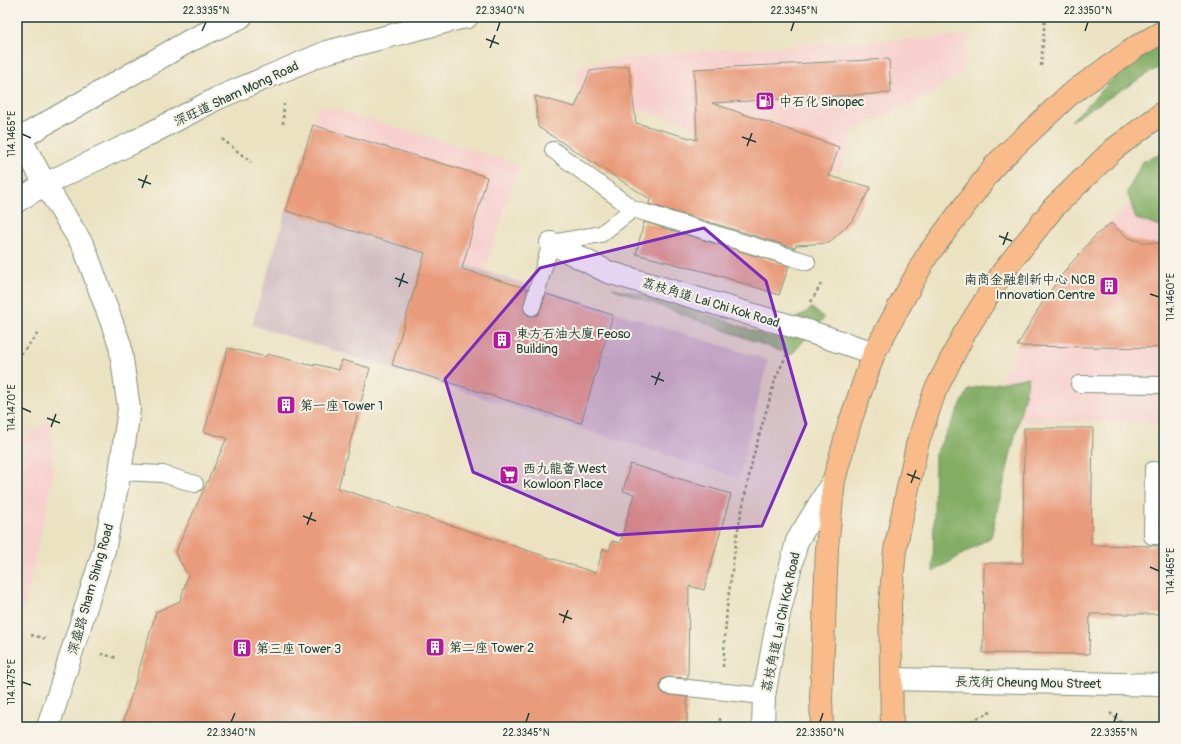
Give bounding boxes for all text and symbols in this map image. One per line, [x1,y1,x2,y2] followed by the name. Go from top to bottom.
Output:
[183,5,230,17] text: 22.3335°N
[476,5,524,17] text: 22.3340°N
[771,5,818,17] text: 22.3345°N
[1064,5,1112,17] text: 22.3350°N
[172,58,301,130] street label: 深旺道 Sham Mong Road
[754,90,776,112] fuel station icon: 中石化 Sinopec
[779,94,865,110] place label: 中石化 Sinopec
[6,111,18,157] text: 114.1465°E
[964,272,1096,303] place label: 南商金融創新中心 NCB Innovation Centre
[1165,273,1177,321] text: 114.1460°E
[640,274,781,331] street label: 荔枝角道 Lai Chi Kok Road
[1098,275,1120,297] building icon: 南商金融創新中心 NCB Innovation Centre
[516,326,630,357] place label: 東方石油大廈 Feoso Building
[491,329,513,351] building icon: 東方石油大廈 Feoso Building
[6,384,18,432] text: 114.1470°E
[275,394,297,416] building icon: 第一座 Tower 1
[300,398,383,414] place label: 第一座 Tower 1
[523,461,607,492] place label: 西九龍薈 West Kowloon Place
[498,464,520,486] supermarket icon: 西九龍薈 West Kowloon Place
[65,522,117,657] street label: 深盛路 Sham Shing Road
[1165,548,1177,594] text: 114.1465°E
[758,551,804,694] street label: 荔枝角道 Lai Chi Kok Road
[424,636,446,658] building icon: 第二座 Tower 2
[231,637,253,659] building icon: 第三座 Tower 3
[449,640,534,656] place label: 第二座 Tower 2
[256,641,341,657] place label: 第三座 Tower 3
[6,659,18,705] text: 114.1475°E
[955,674,1102,692] street label: 長茂街 Cheung Mou Street
[207,727,255,739] text: 22.3340°N
[503,727,550,739] text: 22.3345°N
[796,727,844,739] text: 22.3350°N
[1091,727,1137,739] text: 22.3355°N

